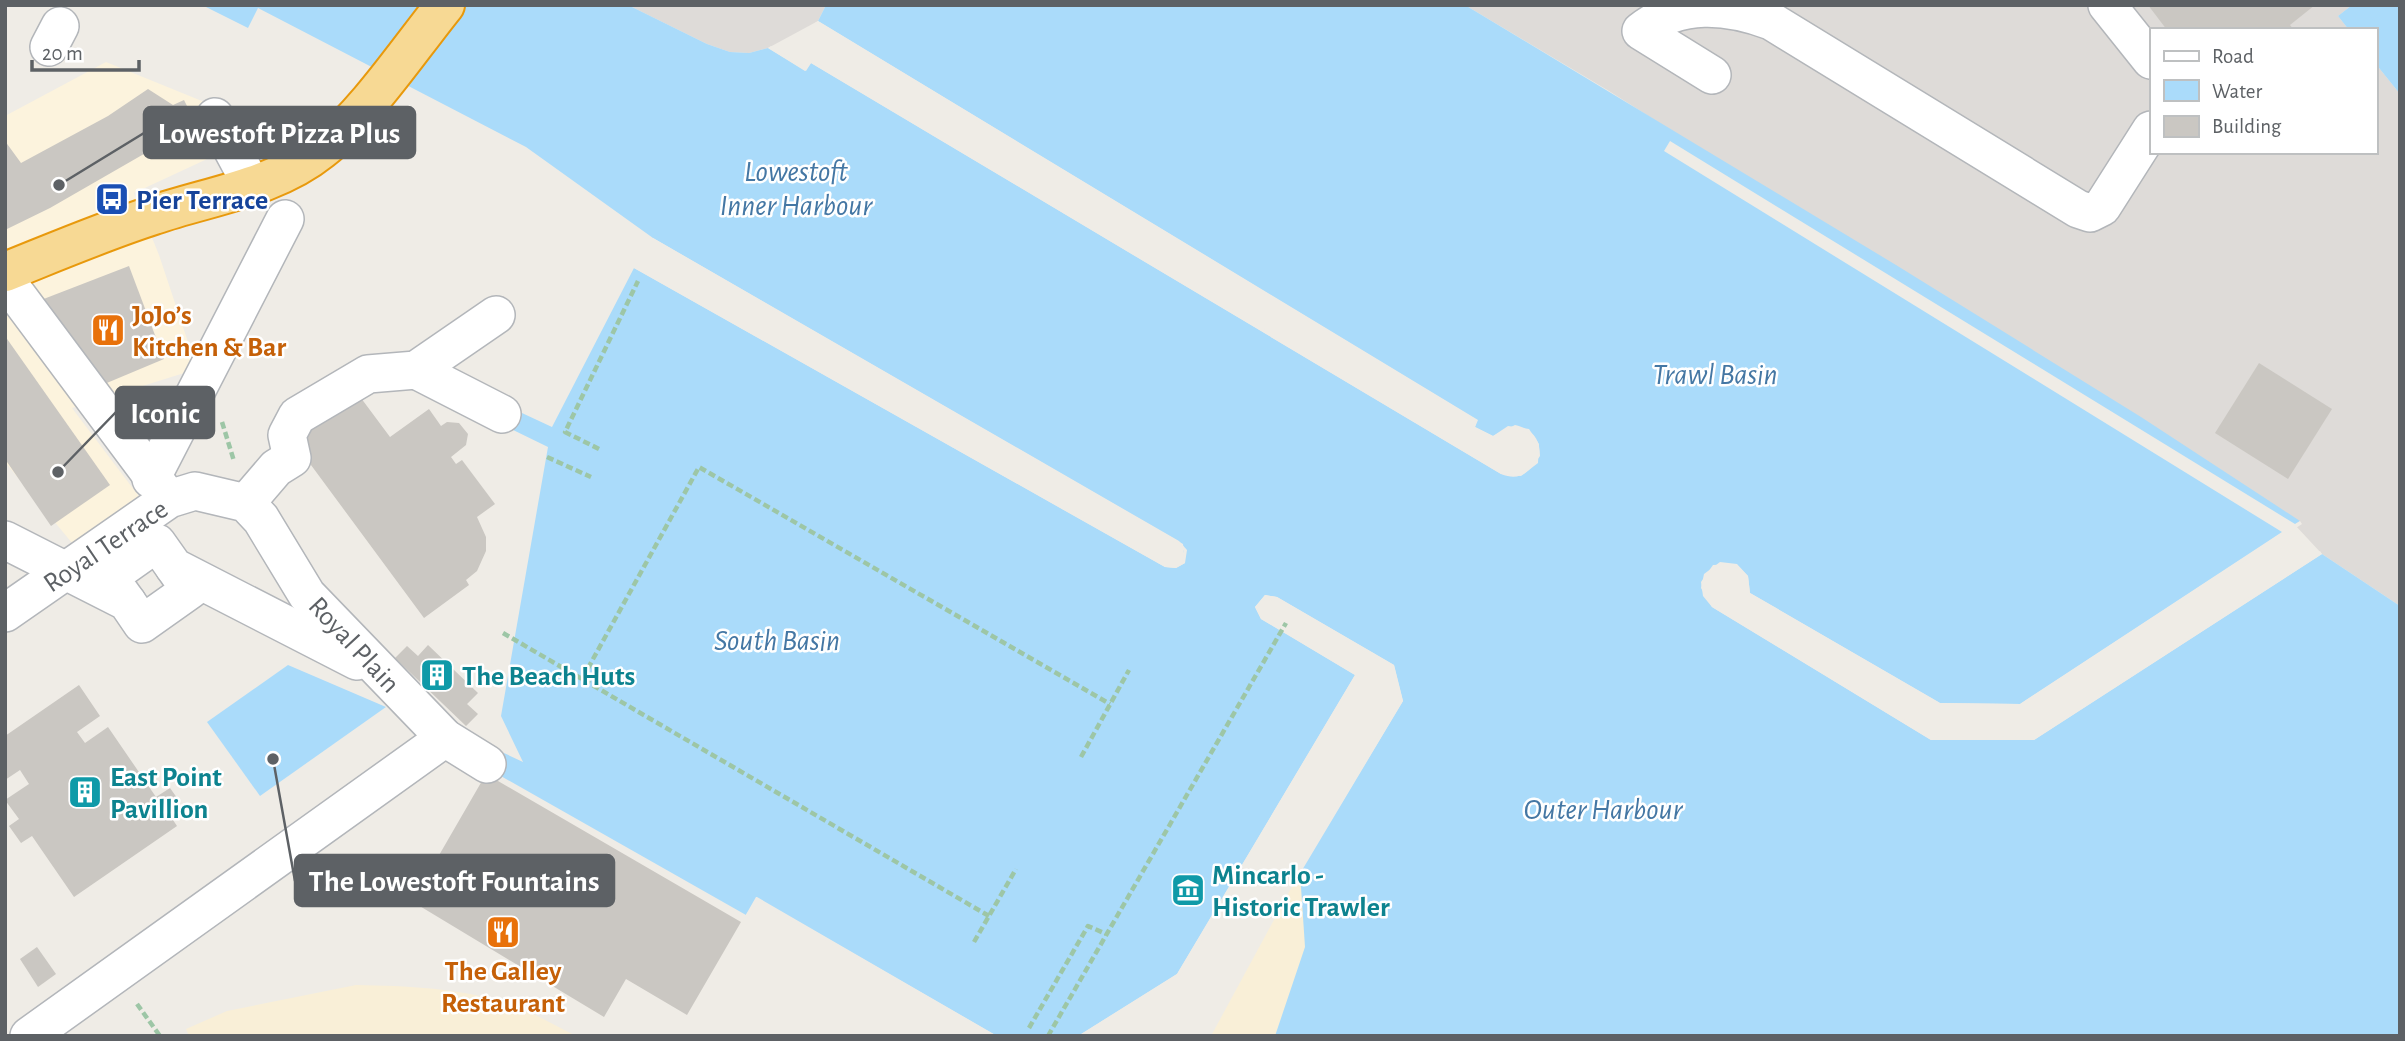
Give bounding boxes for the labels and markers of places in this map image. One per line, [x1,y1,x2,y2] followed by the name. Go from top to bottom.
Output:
[144,107,415,158] callout: Lowestoft Pizza Plus
[93,180,131,218] bus stop icon: Pier Terrace
[136,187,268,215] place label: Pier Terrace
[132,302,286,362] place label: JoJo’s Kitchen & Bar
[89,311,127,349] restaurant icon: JoJo’s Kitchen & Bar
[116,387,214,438] callout: Iconic
[418,656,456,694] building icon: The Beach Huts
[462,663,635,691] place label: The Beach Huts
[110,764,222,824] place label: East Point Pavillion
[66,773,104,811] building icon: East Point Pavillion
[295,855,614,906] callout: The Lowestoft Fountains
[1212,862,1390,922] place label: Mincarlo - Historic Trawler
[1169,871,1207,909] museum icon: Mincarlo - Historic Trawler
[484,913,522,951] restaurant icon: The Galley Restaurant
[441,958,566,1018] place label: The Galley Restaurant

